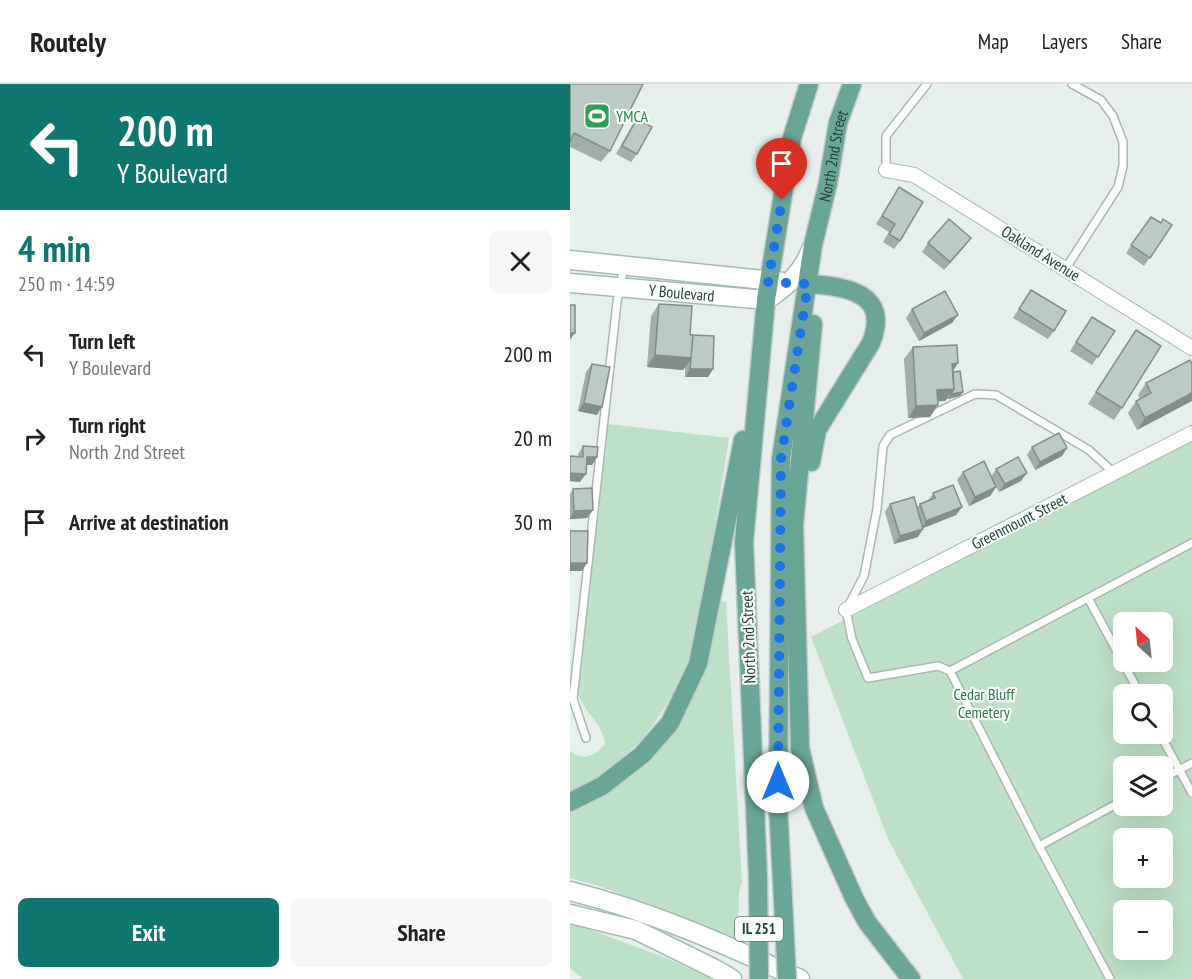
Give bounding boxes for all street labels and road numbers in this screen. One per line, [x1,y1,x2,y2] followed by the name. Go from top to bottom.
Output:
[814,107,852,204] street label: North 2nd Street
[998,221,1084,285] street label: Oakland Avenue
[648,280,715,305] street label: Y Boulevard
[968,488,1071,554] street label: Greenmount Street
[736,590,760,684] street label: North 2nd Street
[735,917,783,941] road number: IL 251

